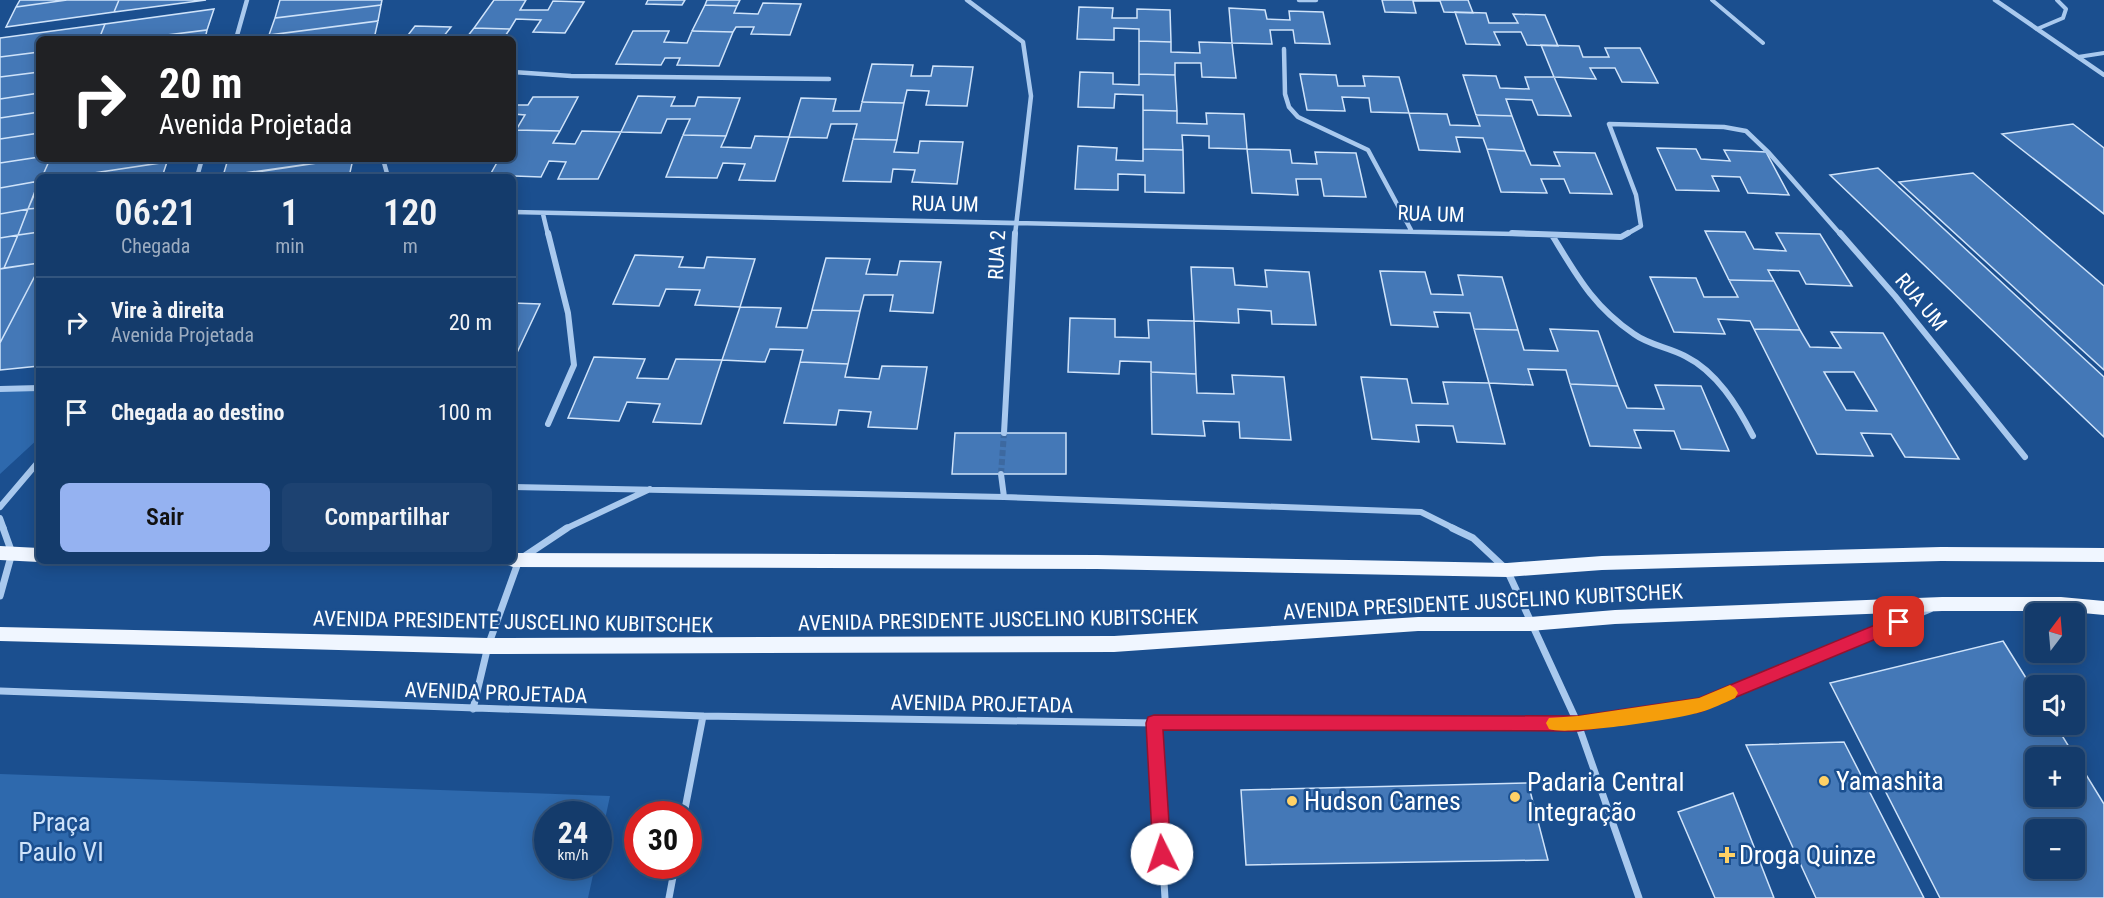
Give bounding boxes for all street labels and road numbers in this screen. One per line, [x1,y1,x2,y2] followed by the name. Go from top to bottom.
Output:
[911,191,979,217] street label: RUA UM
[1397,201,1465,227] street label: RUA UM
[984,229,1010,281] street label: RUA 2
[1890,269,1952,335] street label: RUA UM
[1283,580,1684,624] street label: AVENIDA PRESIDENTE JUSCELINO KUBITSCHEK
[798,605,1199,635] street label: AVENIDA PRESIDENTE JUSCELINO KUBITSCHEK
[313,607,714,637] street label: AVENIDA PRESIDENTE JUSCELINO KUBITSCHEK
[404,678,588,708] street label: AVENIDA PROJETADA
[890,690,1074,718] street label: AVENIDA PROJETADA

